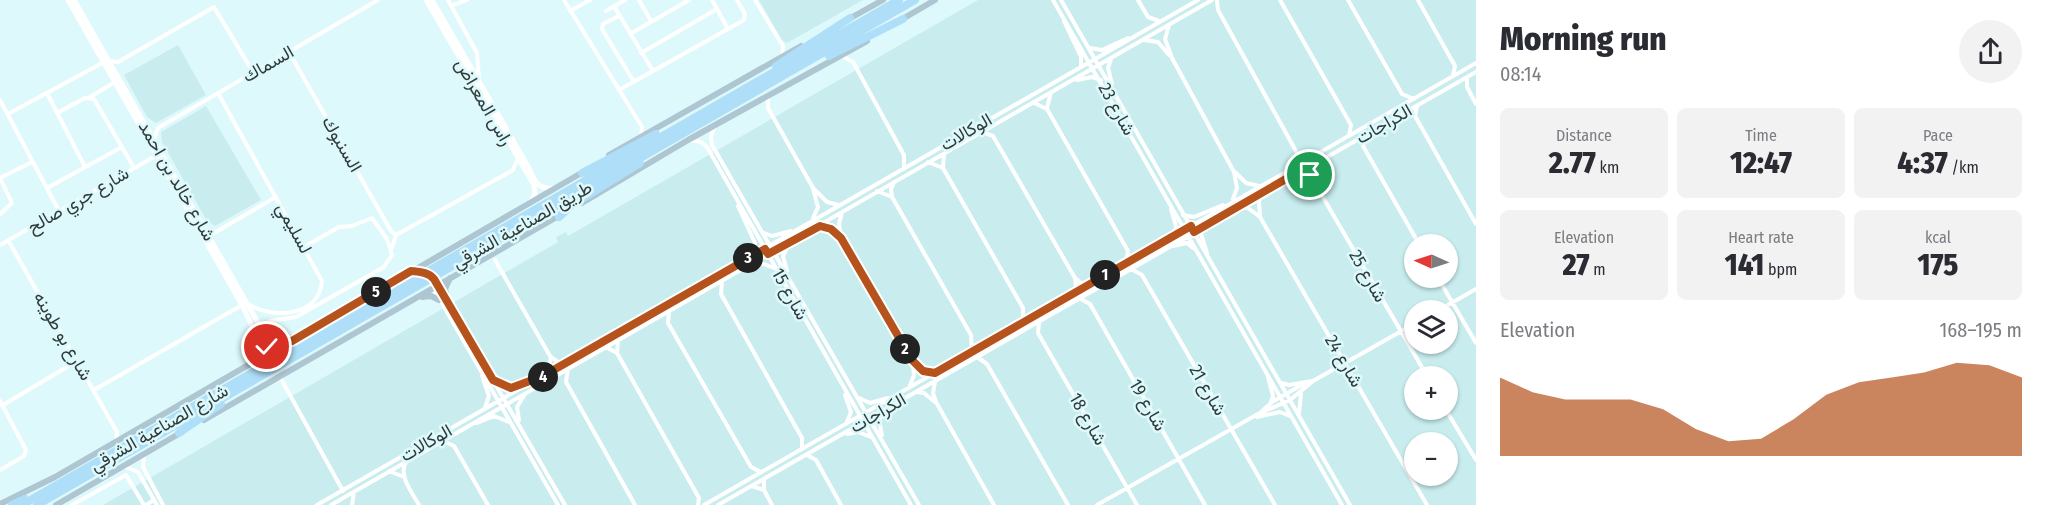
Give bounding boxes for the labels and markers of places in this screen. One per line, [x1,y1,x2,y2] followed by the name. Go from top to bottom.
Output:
[1284,149,1335,200] pin
[733,243,763,273] pin: 3
[1090,260,1120,290] pin: 1
[361,277,391,307] pin: 5
[241,321,292,372] pin
[890,334,920,364] pin: 2
[528,362,558,392] pin: 4

